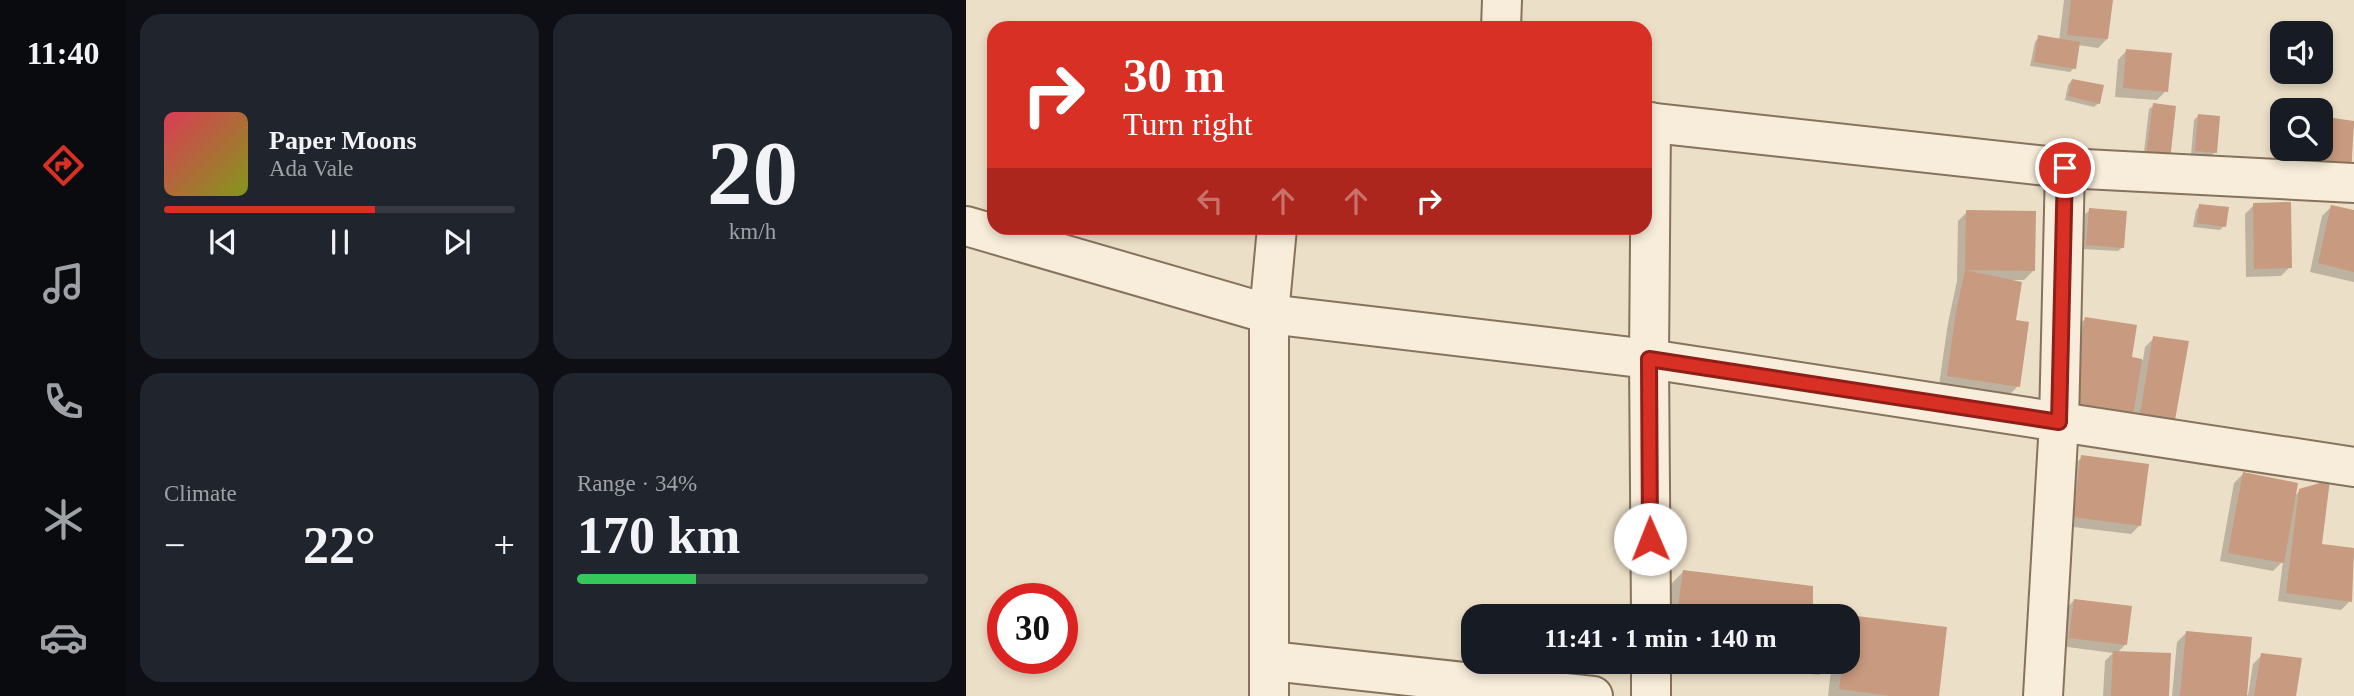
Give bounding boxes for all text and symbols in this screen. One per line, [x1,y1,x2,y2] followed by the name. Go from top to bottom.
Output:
[2270,21,2333,161] map controls
[2270,21,2333,84] button: sound
[27,35,99,71] text: 11:40
[1123,48,1225,103] text: 30 m
[1008,49,1099,140] icon: right
[2270,98,2333,161] button: search
[1123,106,1253,142] text: Turn right
[707,123,798,224] text: 20
[269,126,417,155] text: Paper Moons
[2035,138,2095,198] pin
[39,141,88,190] icon: directions
[2046,149,2084,187] icon: arrive
[269,156,354,181] text: Ada Vale
[1191,182,1229,220] icon: left
[1264,182,1302,220] icon: ahead
[1337,182,1375,220] icon: ahead
[1410,182,1448,220] icon: right
[729,219,776,244] text: km/h
[204,223,242,261] icon: previous
[321,223,359,261] icon: pause
[438,223,476,261] icon: next
[39,259,88,308] icon: music
[39,377,88,426] icon: phone
[577,471,697,496] text: Range · 34%
[164,481,237,506] text: Climate
[39,495,88,544] icon: climate
[1613,502,1687,576] position arrow
[577,507,740,564] text: 170 km
[303,517,376,574] text: 22°
[164,524,185,566] text: −
[494,524,515,566] text: +
[987,583,1078,674] speed limit sign: 30
[39,613,88,662] icon: car
[1544,624,1777,653] text: 11:41 · 1 min · 140 m

